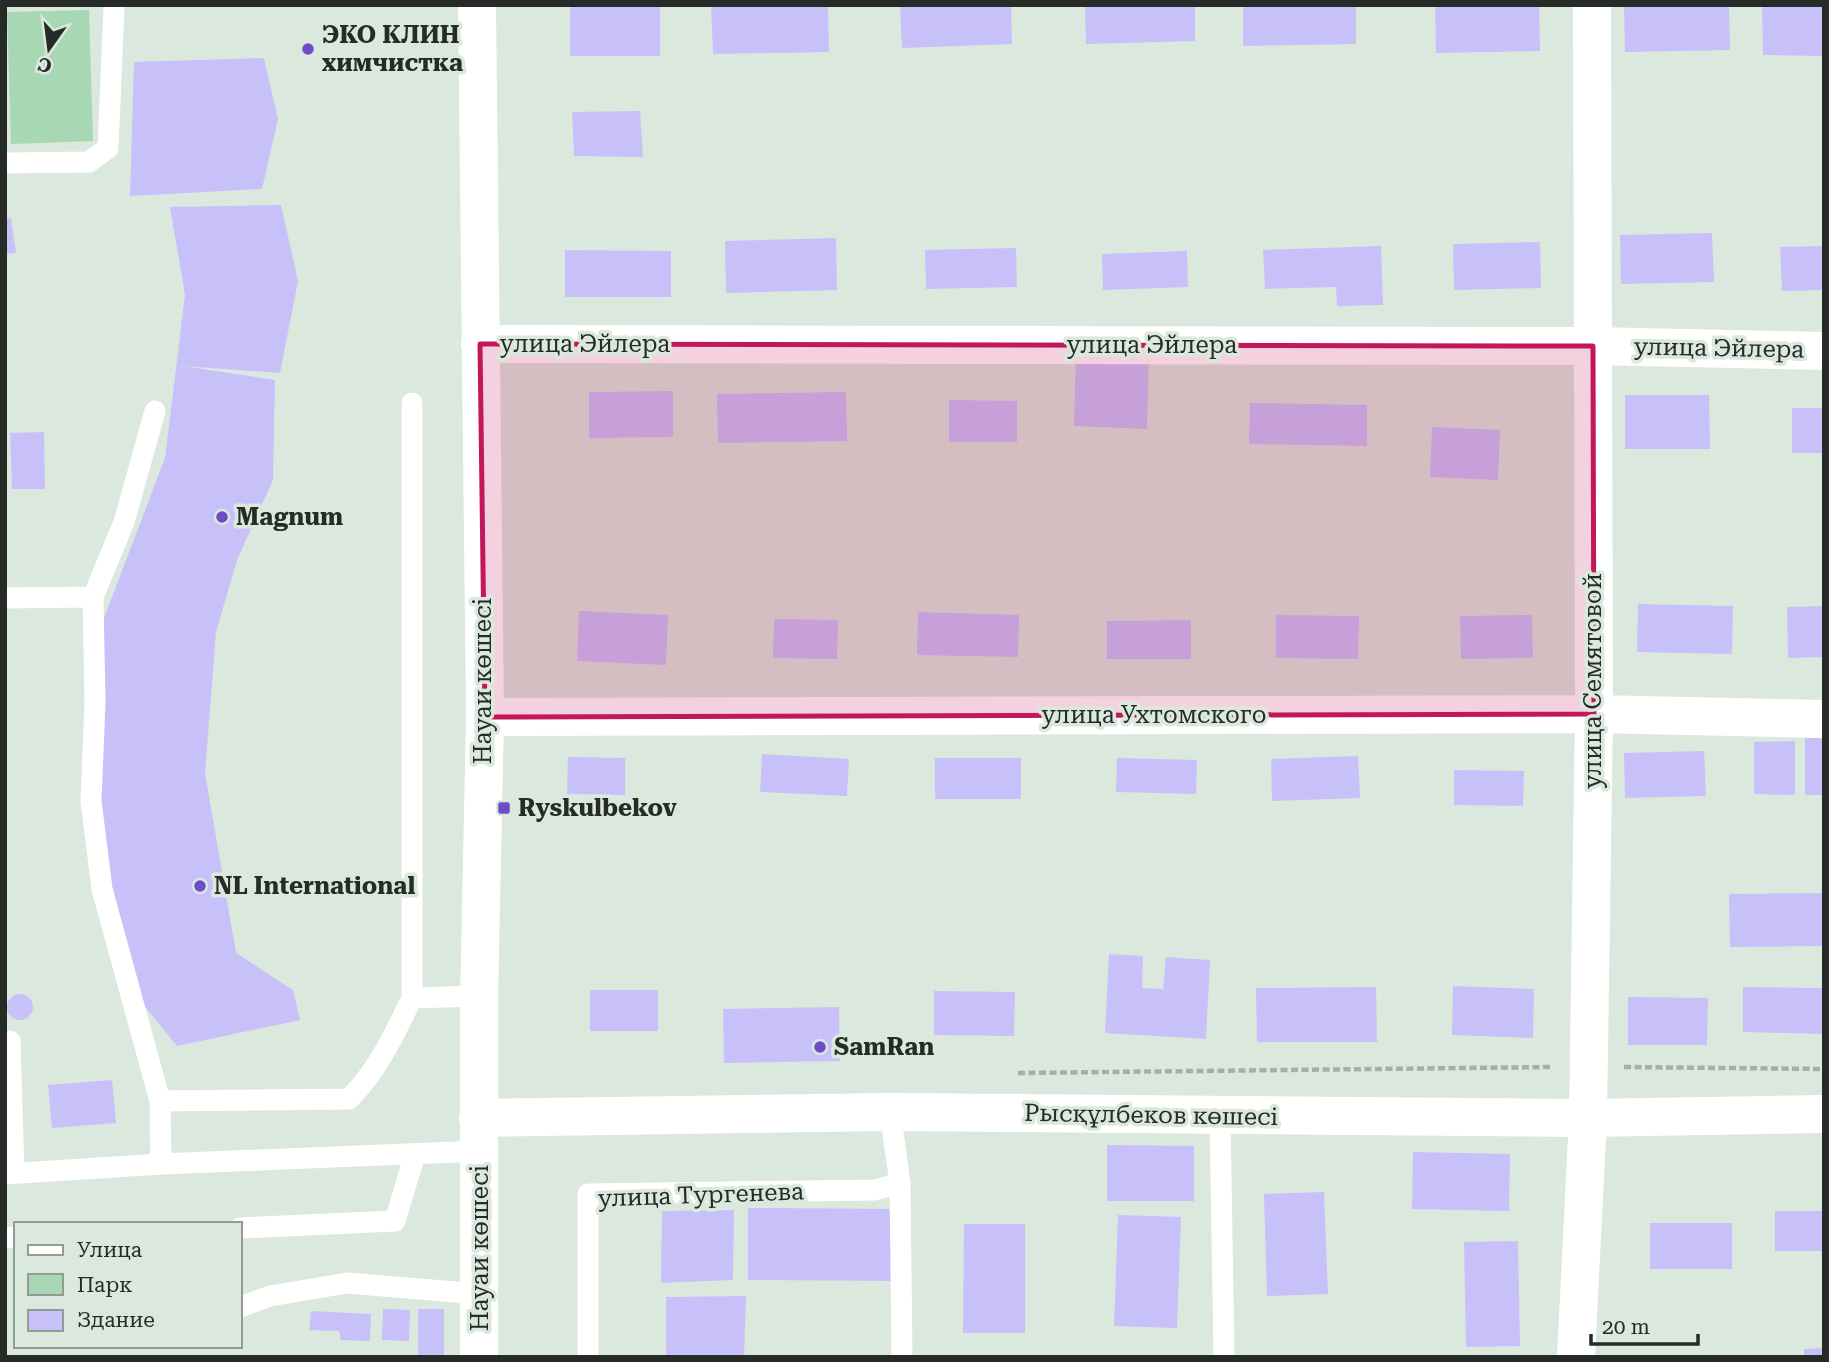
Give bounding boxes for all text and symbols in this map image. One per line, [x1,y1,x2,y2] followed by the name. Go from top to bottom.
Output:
[14,14,84,84] north arrow
[322,21,463,77] place label: ЭКО КЛИН химчистка
[300,41,316,57] marker: ЭКО КЛИН химчистка
[36,52,54,78] text: С
[500,330,670,358] street label: улица Эйлера
[1067,331,1237,359] street label: улица Эйлера
[1634,333,1804,363] street label: улица Эйлера
[236,503,343,531] place label: Magnum
[214,509,230,525] marker: Magnum
[1579,573,1607,789] street label: улица Семятовой
[469,597,497,764] street label: Науаи көшесі
[1042,701,1267,729] street label: улица Ухтомского
[518,794,678,822] place label: Ryskulbekov
[496,800,512,816] marker: Ryskulbekov
[214,872,415,900] place label: NL International
[192,878,208,894] marker: NL International
[834,1033,934,1061] place label: SamRan
[812,1039,828,1055] marker: SamRan
[1024,1099,1279,1131] street label: Рысқұлбеков көшесі
[466,1164,494,1331] street label: Науаи көшесі
[598,1177,804,1213] street label: улица Тургенева
[14,1222,242,1348] legend
[77,1238,143,1262] text: Улица
[77,1273,133,1297] text: Парк
[1591,1302,1698,1346] scale bar
[77,1308,155,1332] text: Здание
[1602,1315,1650,1339] text: 20 m

